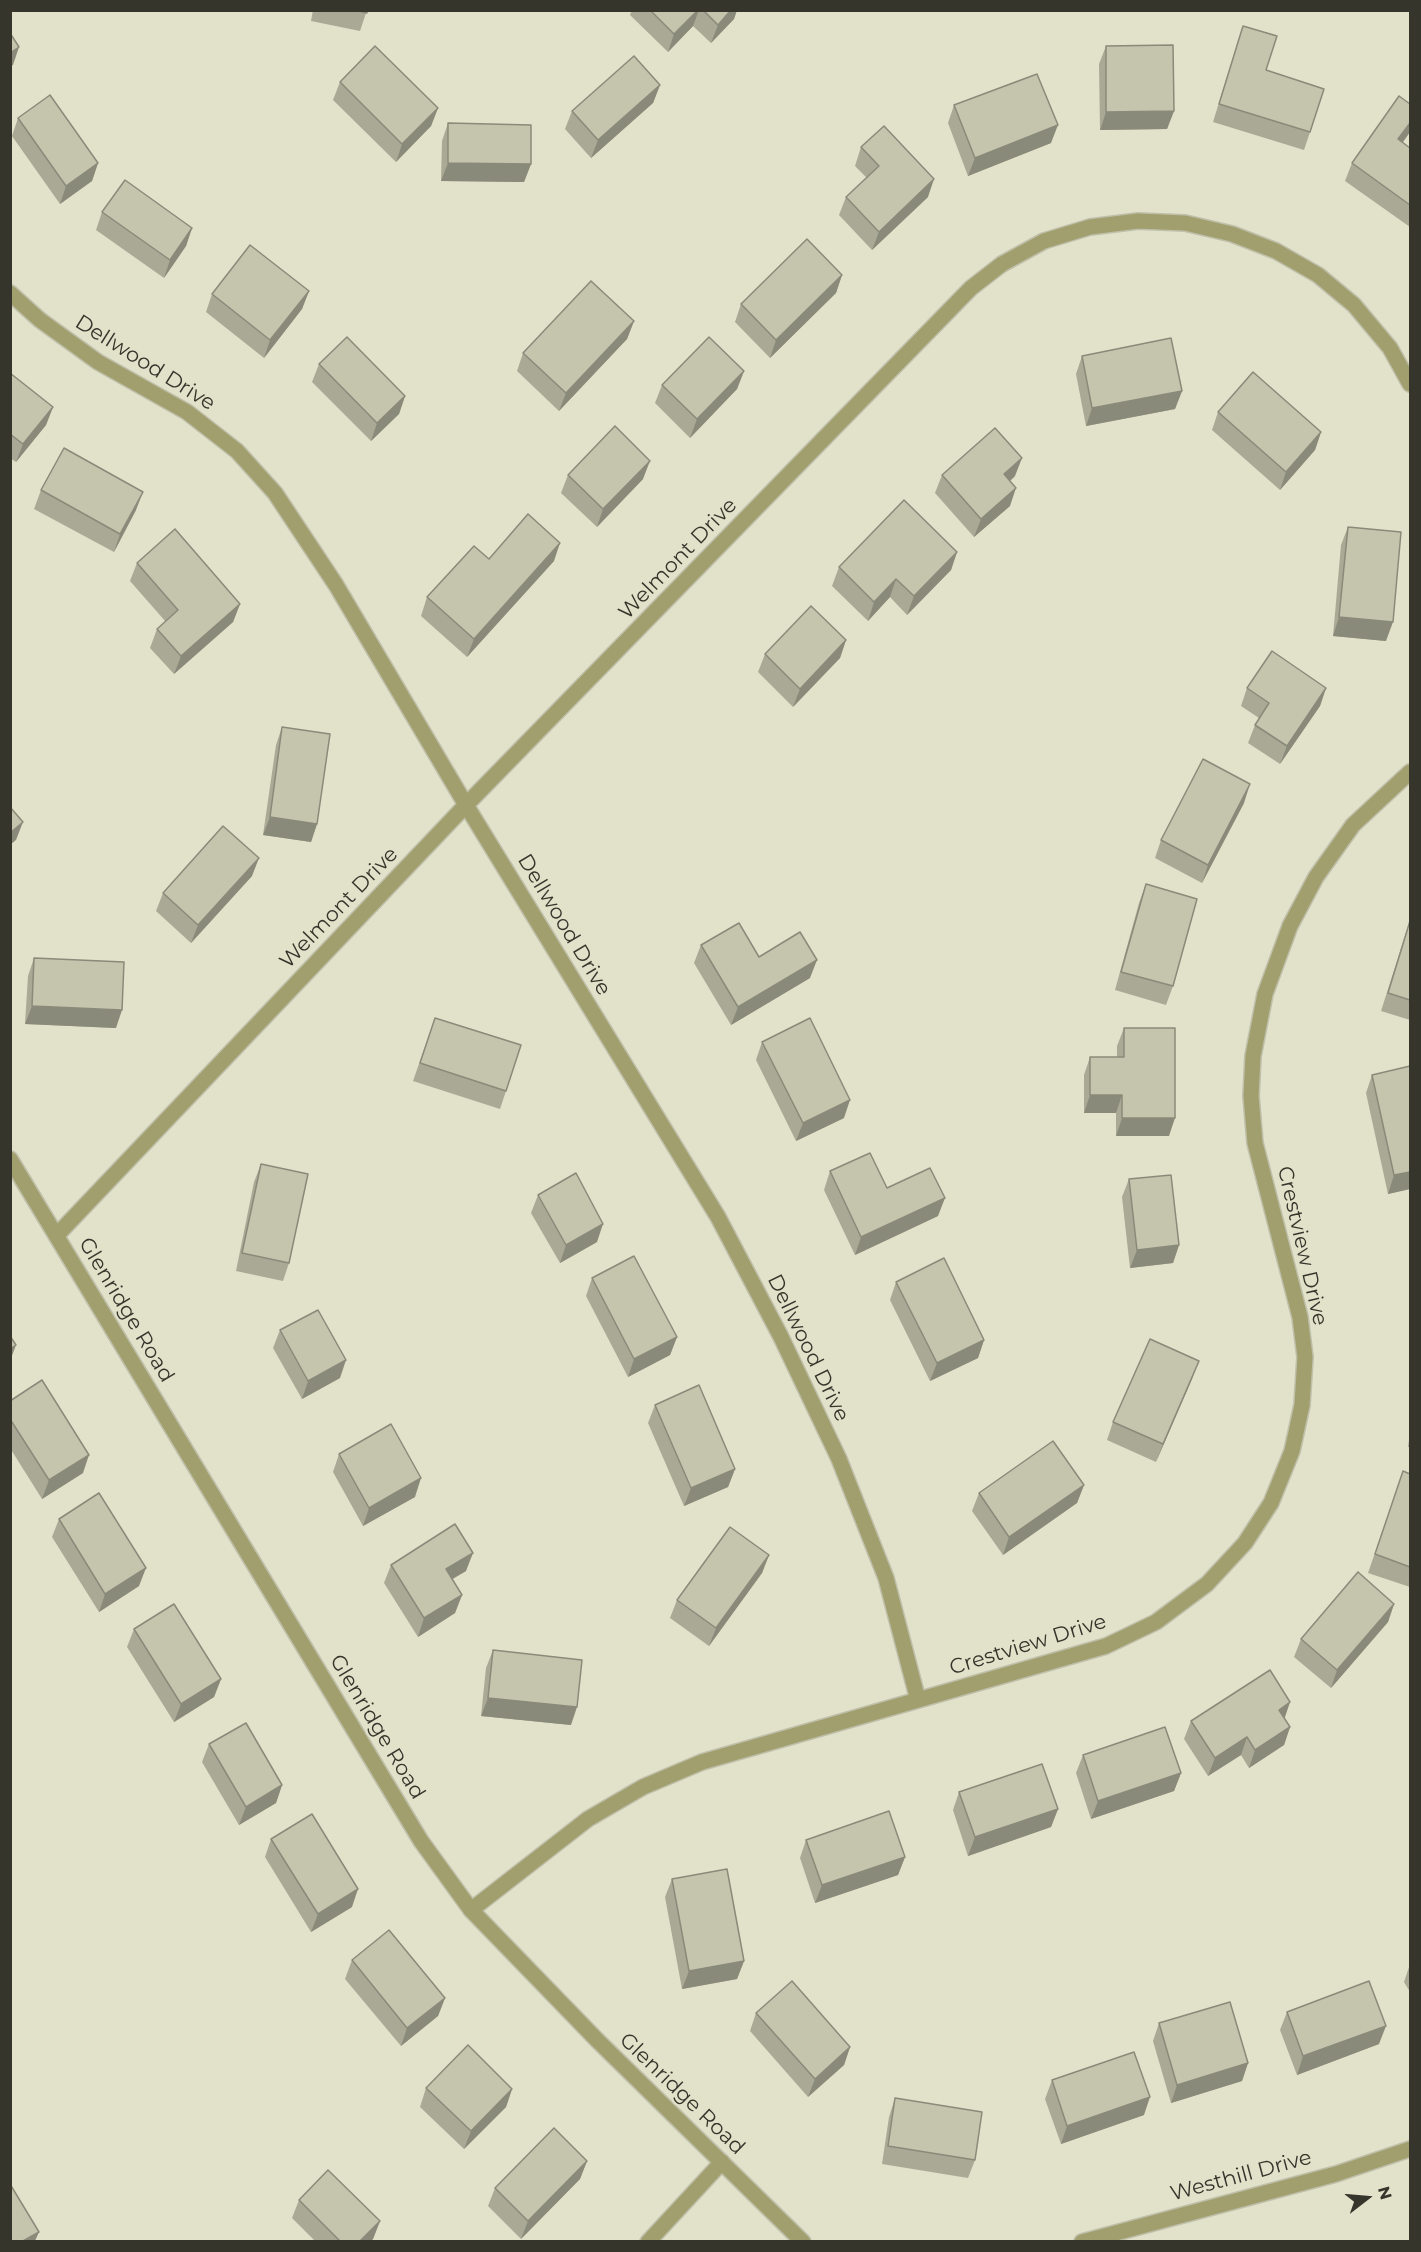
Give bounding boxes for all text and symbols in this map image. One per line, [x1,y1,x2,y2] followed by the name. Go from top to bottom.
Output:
[70,310,220,416] street label: Dellwood Drive
[614,493,742,625] street label: Welmont Drive
[275,842,403,974] street label: Welmont Drive
[512,850,616,1000] street label: Dellwood Drive
[1271,1164,1333,1328] street label: Crestview Drive
[73,1233,179,1387] street label: Glenridge Road
[761,1270,855,1426] street label: Dellwood Drive
[946,1609,1110,1681] street label: Crestview Drive
[324,1650,430,1804] street label: Glenridge Road
[614,2028,750,2160] street label: Glenridge Road
[1168,2145,1314,2207] street label: Westhill Drive
[1337,2168,1397,2228] north arrow
[1374,2184,1396,2202] text: N

